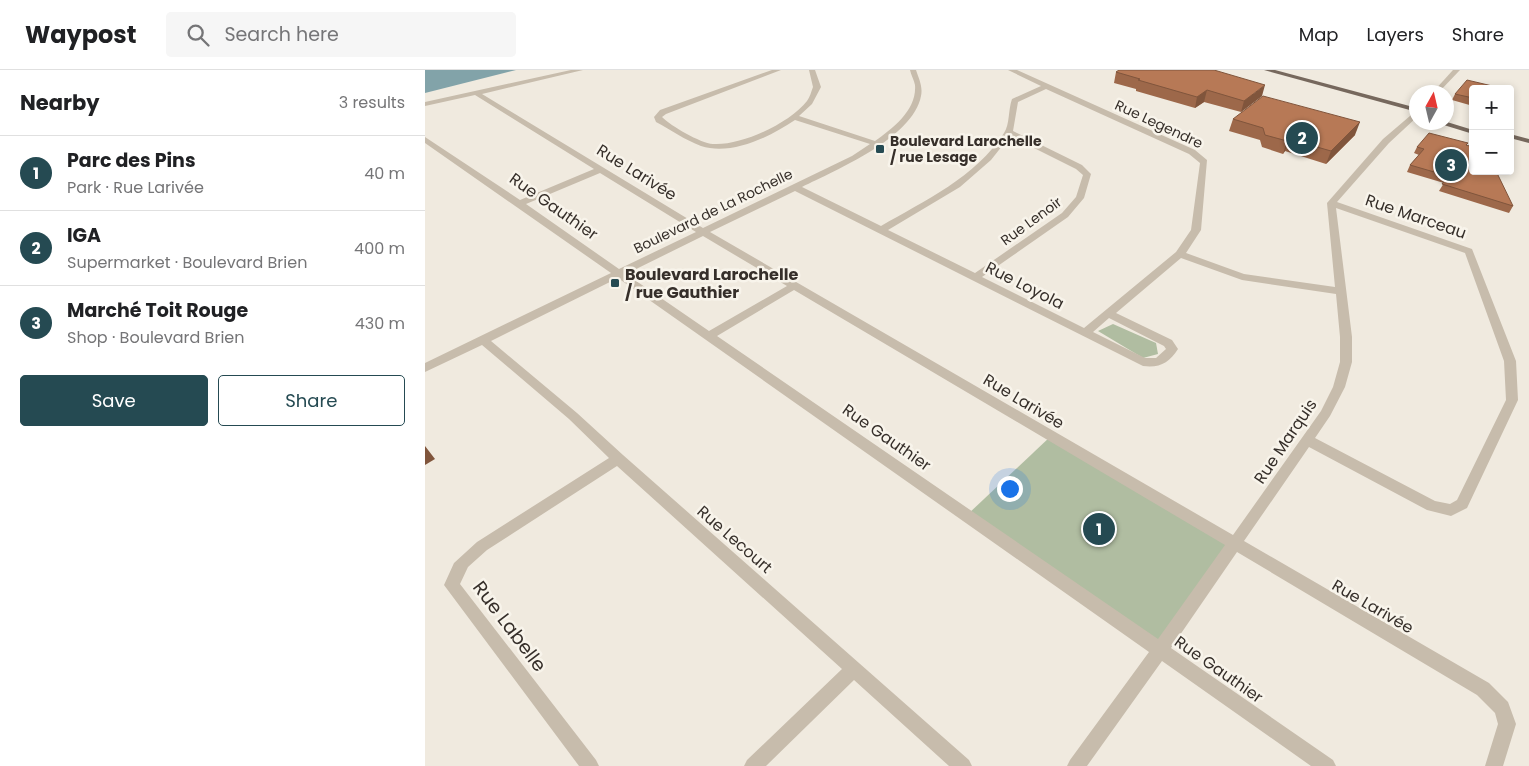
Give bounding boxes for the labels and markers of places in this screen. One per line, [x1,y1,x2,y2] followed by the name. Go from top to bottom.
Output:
[1286,119,1318,157] pin: 2
[890,131,1042,167] place label: Boulevard Larochelle / rue Lesage
[874,143,886,155] marker: Boulevard Larochelle / rue Lesage
[1435,146,1467,184] pin: 3
[625,263,798,304] place label: Boulevard Larochelle / rue Gauthier
[609,277,621,289] marker: Boulevard Larochelle / rue Gauthier
[1083,510,1115,548] pin: 1

